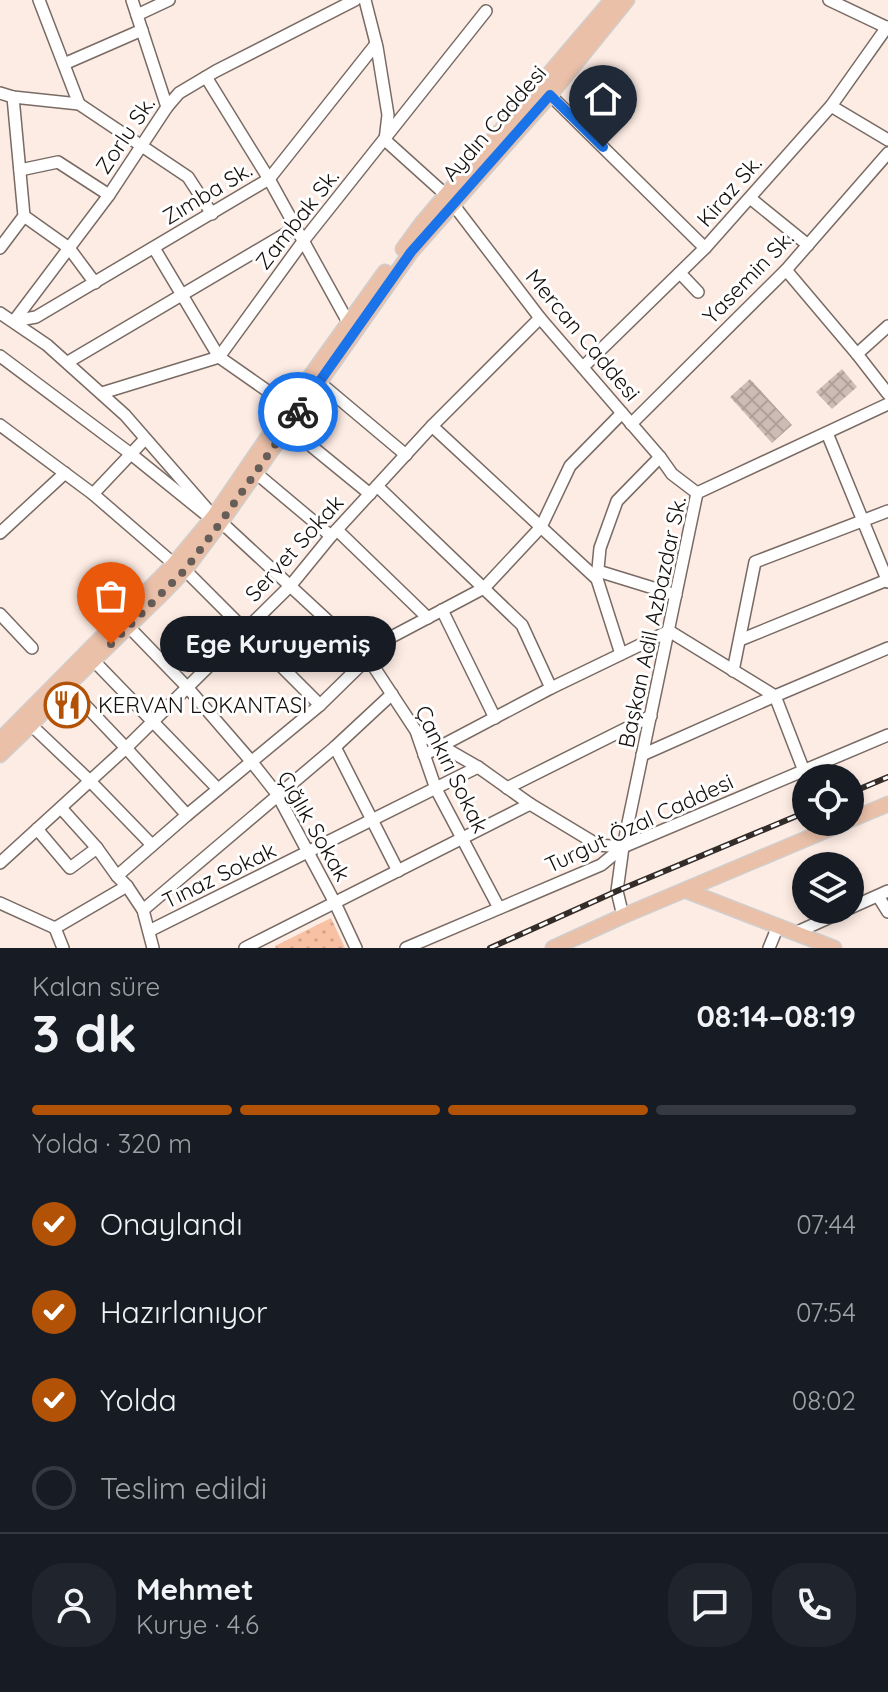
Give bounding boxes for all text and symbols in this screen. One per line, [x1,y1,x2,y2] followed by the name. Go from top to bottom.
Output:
[436,59,552,187] street label: Aydın Caddesi
[569,65,637,147] pin
[581,77,625,121] icon: home
[89,91,161,179] street label: Zorlu Sk.
[690,149,768,233] street label: Kiraz Sk.
[157,155,257,231] street label: Zımba Sk.
[249,163,345,275] street label: Zambak Sk.
[696,224,800,330] street label: Yasemin Sk.
[520,263,646,407] street label: Mercan Caddesi
[258,372,338,452] courier
[276,390,320,434] icon: bike
[239,489,349,607] street label: Servet Sokak
[612,494,692,750] street label: Başkan Adil Azbazdar Sk.
[77,562,145,644] pin
[89,574,133,618] icon: bag
[159,616,395,672] callout: Ege Kuruyemiş
[186,627,370,660] text: Ege Kuruyemiş
[43,681,91,729] restaurant icon: KERVAN LOKANTASI
[98,691,308,719] place label: KERVAN LOKANTASI
[409,701,495,837] street label: Çankırı Sokak
[792,764,864,924] map controls
[792,764,864,836] button: locate
[271,766,357,886] street label: Çığlık Sokak
[540,767,738,879] street label: Turgut Özal Caddesi
[158,835,280,915] street label: Tınaz Sokak
[792,852,864,924] button: layers
[32,970,160,1003] text: Kalan süre
[696,997,856,1035] text: 08:14–08:19
[32,1000,137,1065] text: 3 dk
[32,1127,192,1160] text: Yolda · 320 m
[32,1202,76,1246] icon: check
[100,1205,243,1243] text: Onaylandı
[796,1208,856,1241] text: 07:44
[32,1290,76,1334] icon: check
[100,1293,268,1331] text: Hazırlanıyor
[796,1296,856,1329] text: 07:54
[32,1378,76,1422] icon: check
[100,1381,177,1419] text: Yolda
[792,1384,856,1417] text: 08:02
[100,1469,267,1507] text: Teslim edildi
[32,1563,116,1647] button: person
[668,1563,752,1647] button: chat
[772,1563,856,1647] button: phone
[136,1570,253,1608] text: Mehmet
[136,1608,259,1641] text: Kurye · 4.6

